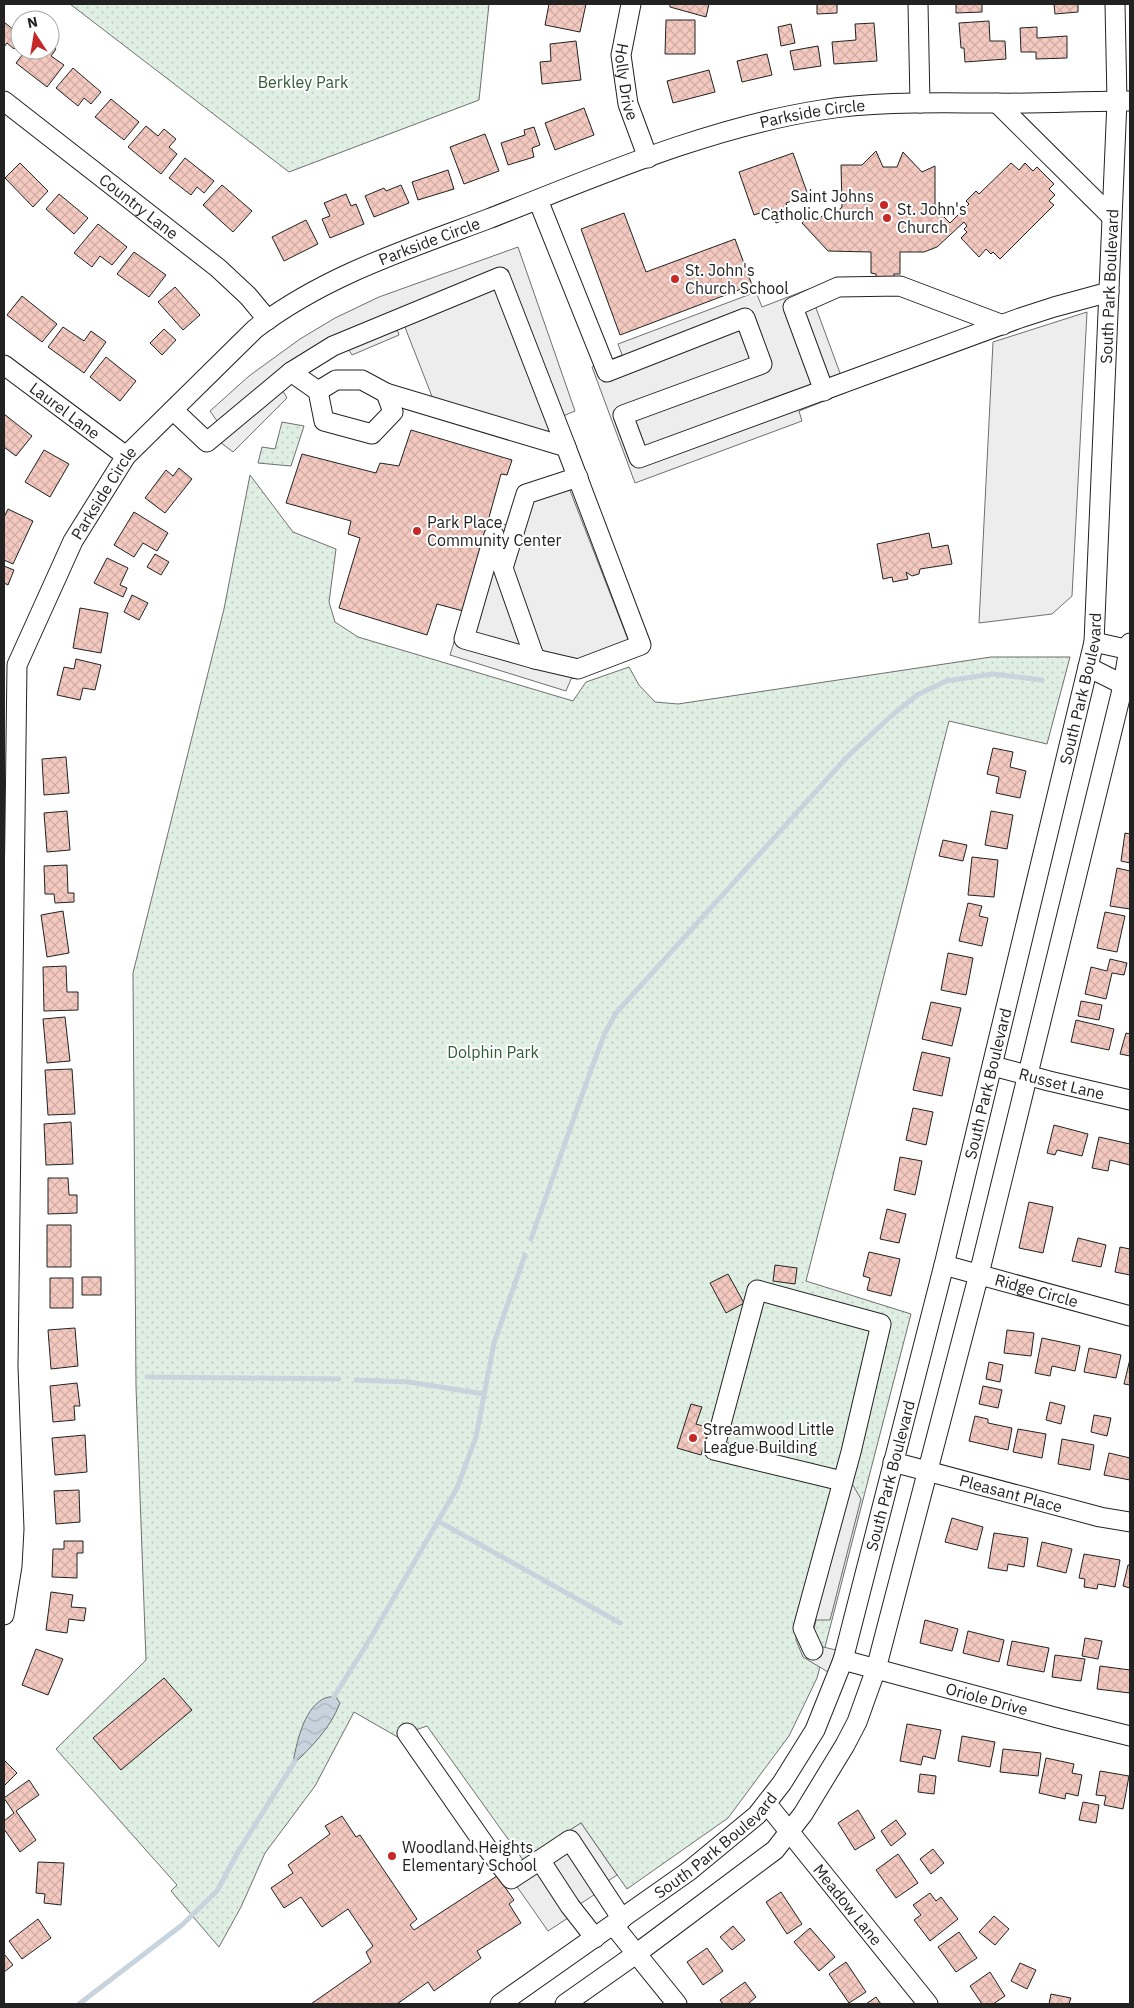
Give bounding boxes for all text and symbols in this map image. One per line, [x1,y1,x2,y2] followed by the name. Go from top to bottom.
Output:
[10,10,60,60] north arrow
[25,12,39,32] text: N
[611,41,643,123] street label: Holly Drive
[258,72,349,92] park label: Berkley Park
[758,95,866,132] street label: Parkside Circle
[95,169,183,243] street label: Country Lane
[761,186,874,224] place label: Saint Johns Catholic Church
[878,199,890,211] marker: Saint Johns Catholic Church
[897,199,967,237] place label: St. John's Church
[1096,209,1122,364] street label: South Park Boulevard
[881,212,893,224] marker: St. John's Church
[376,213,483,270] street label: Parkside Circle
[685,260,789,298] place label: St. John's Church School
[669,273,681,285] marker: St. John's Church School
[26,378,104,443] street label: Laurel Lane
[66,441,141,543] street label: Parkside Circle
[427,512,562,550] place label: Park Place Community Center
[411,525,423,537] marker: Park Place Community Center
[1055,612,1105,766] street label: South Park Boulevard
[960,1006,1016,1161] street label: South Park Boulevard
[447,1042,539,1062] park label: Dolphin Park
[1017,1063,1107,1104] street label: Russet Lane
[993,1269,1081,1311] street label: Ridge Circle
[861,1398,919,1553] street label: South Park Boulevard
[703,1419,835,1457] place label: Streamwood Little League Building
[687,1432,699,1444] marker: Streamwood Little League Building
[957,1470,1065,1517] street label: Pleasant Place
[944,1678,1030,1719] street label: Oriole Drive
[650,1788,781,1903] street label: South Park Boulevard
[402,1837,537,1875] place label: Woodland Heights Elementary School
[386,1850,398,1862] marker: Woodland Heights Elementary School
[809,1860,887,1949] street label: Meadow Lane

